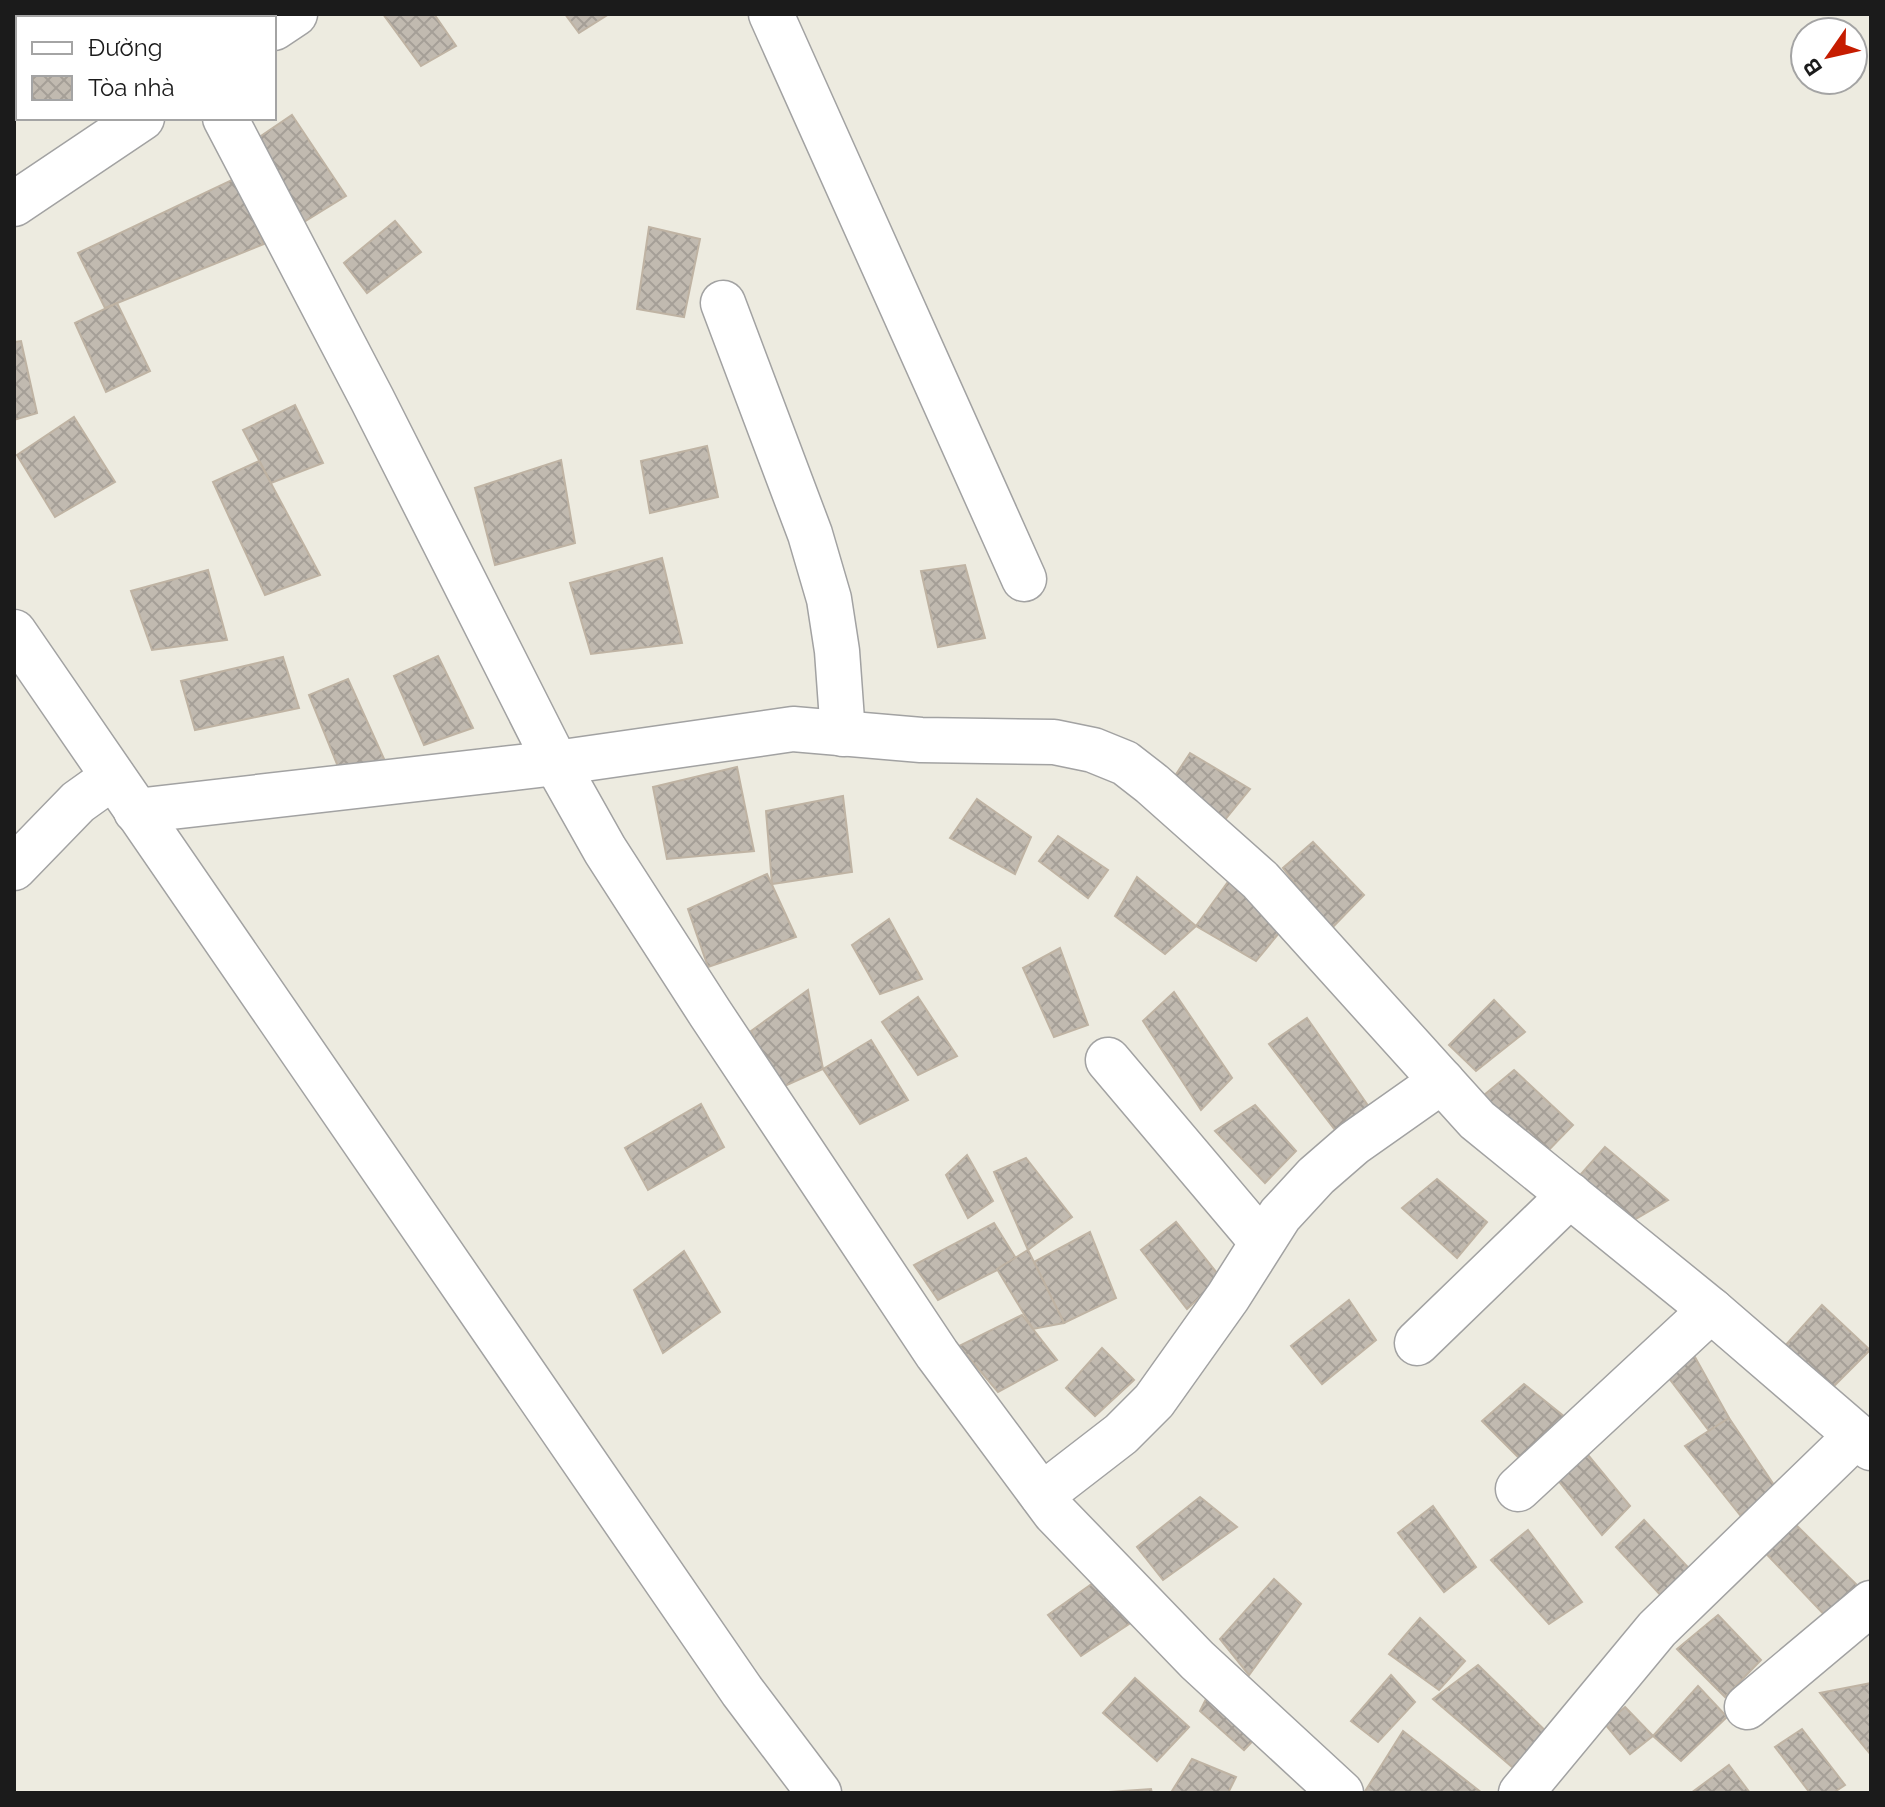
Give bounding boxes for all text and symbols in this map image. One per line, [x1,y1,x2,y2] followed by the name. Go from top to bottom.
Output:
[16,16,276,120] legend
[1789,16,1869,96] north arrow
[88,33,163,62] text: Đường
[1797,54,1827,81] text: B
[88,73,175,102] text: Tòa nhà

